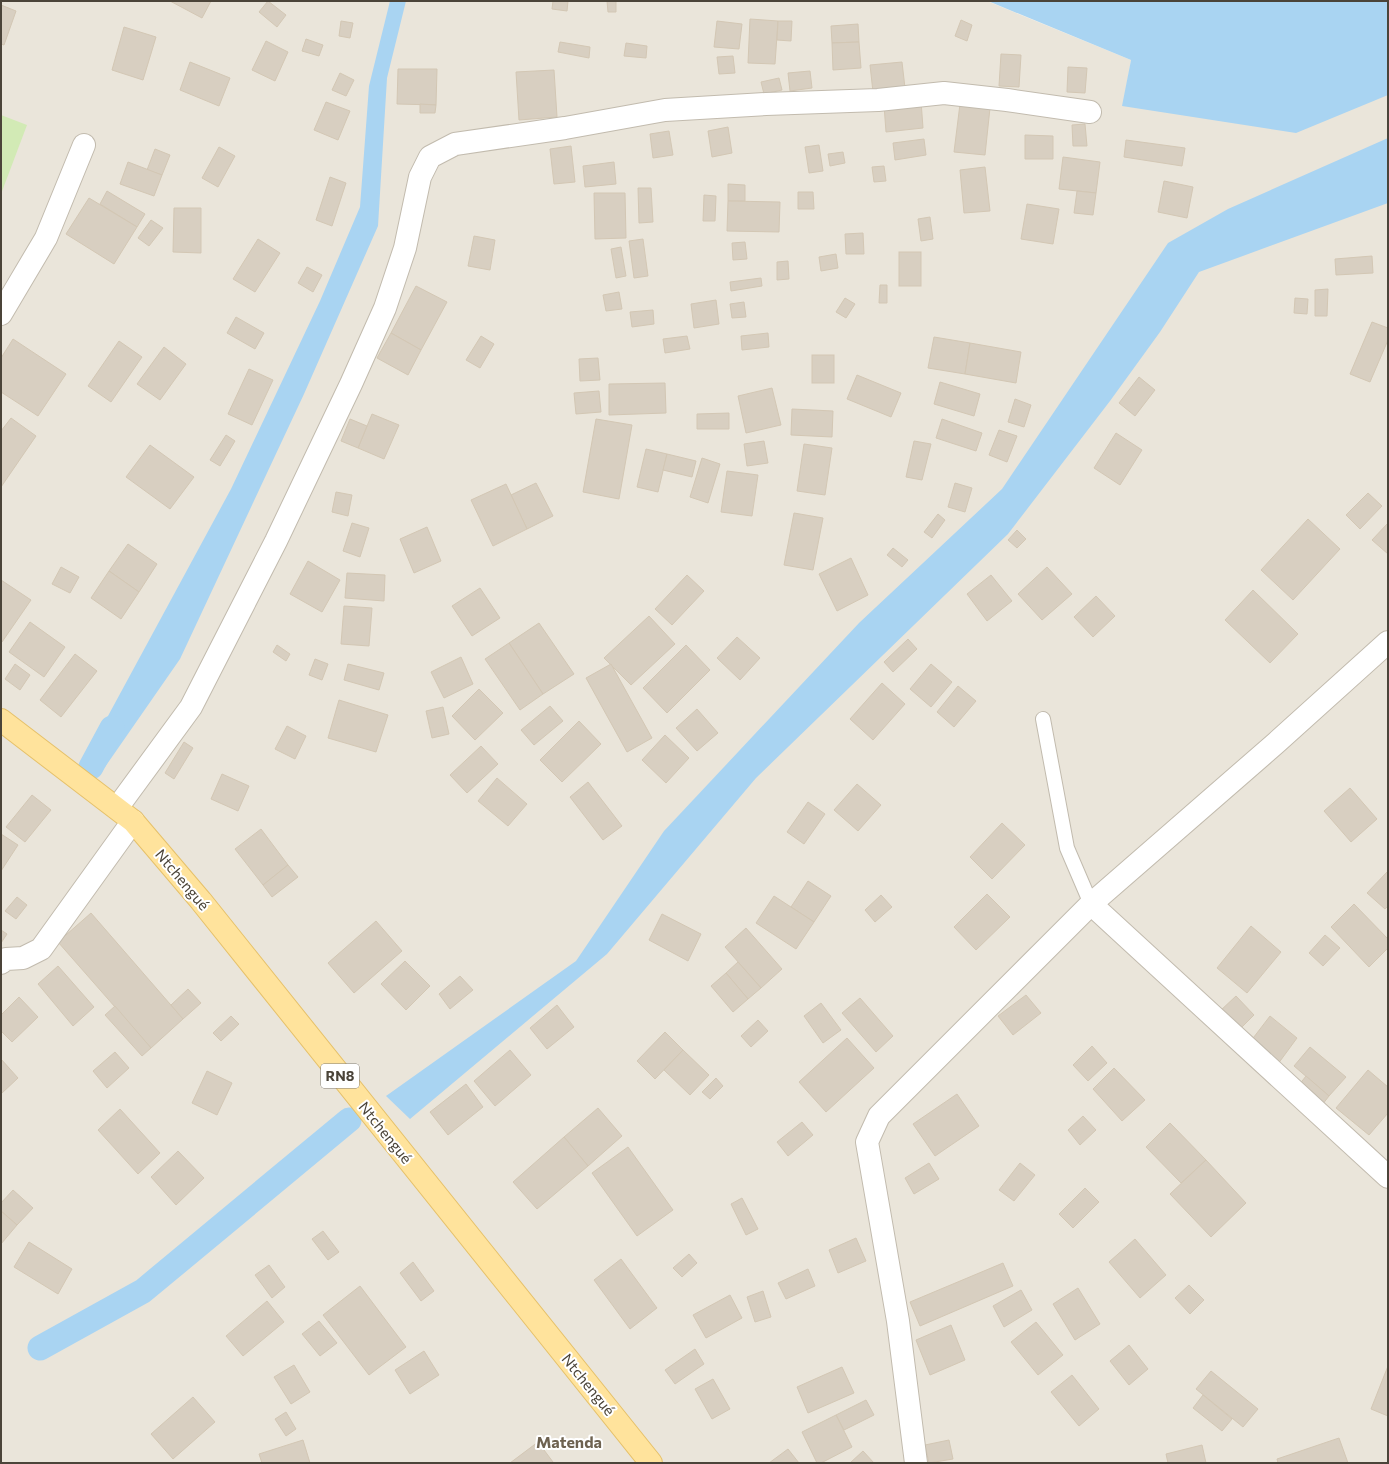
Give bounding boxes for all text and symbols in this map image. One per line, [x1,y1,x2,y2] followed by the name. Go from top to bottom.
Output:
[152,845,214,914] street label: Ntchengué
[321,1064,359,1088] road number: RN8
[355,1098,416,1167] street label: Ntchengué
[558,1350,619,1419] street label: Ntchengué
[536,1432,602,1451] district label: Matenda

